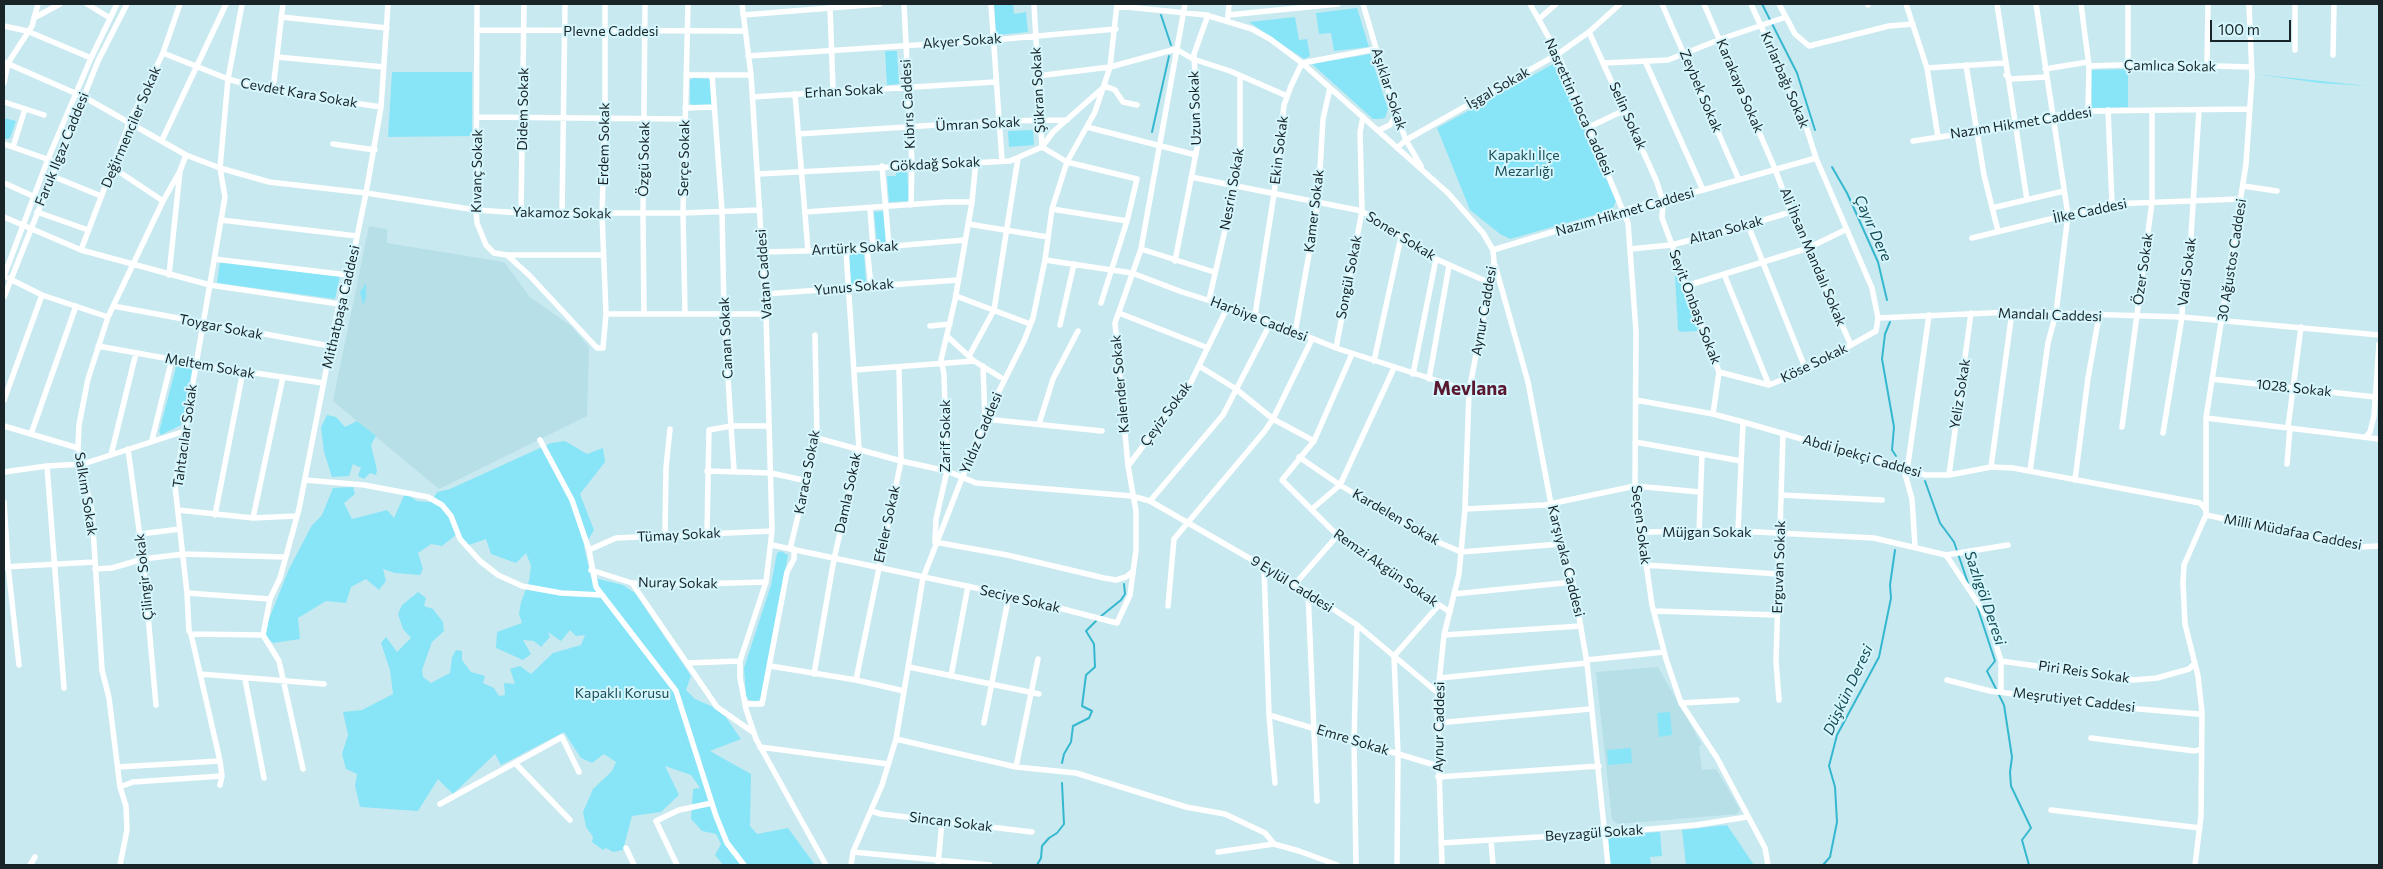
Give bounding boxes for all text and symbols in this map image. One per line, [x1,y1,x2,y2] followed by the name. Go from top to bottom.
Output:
[2213,10,2294,42] scale bar
[2218,20,2260,38] text: 100 m
[563,23,659,39] street label: Plevne Caddesi
[1757,29,1813,131] street label: Kırlarbağı Sokak
[922,30,1002,52] street label: Akyer Sokak
[1541,36,1617,178] street label: Nasrettin Hoca Caddesi
[1713,36,1767,136] street label: Karakaya Sokak
[1368,46,1410,132] street label: Aşıklar Sokak
[1027,47,1049,133] street label: Şükran Sokak
[1676,47,1726,135] street label: Zeybek Sokak
[2124,57,2216,75] street label: Çamlıca Sokak
[897,59,919,149] street label: Kıbrıs Caddesi
[98,63,164,191] street label: Değirmenciler Sokak
[1463,63,1533,113] street label: İşgal Sokak
[514,67,532,151] street label: Didem Sokak
[1185,70,1205,146] street label: Uzun Sokak
[239,74,359,112] street label: Cevdet Kara Sokak
[1606,79,1650,153] street label: Selin Sokak
[804,81,884,101] street label: Erhan Sokak
[32,90,92,208] street label: Faruk Ilgaz Caddesi
[595,102,613,186] street label: Erdem Sokak
[1949,103,2093,143] street label: Nazım Hikmet Caddesi
[935,113,1021,135] street label: Ümran Sokak
[1266,115,1292,185] street label: Ekin Sokak
[675,119,693,197] street label: Serçe Sokak
[635,121,653,197] street label: Özgü Sokak
[468,129,486,213] street label: Kıvanç Sokak
[1216,147,1248,231] street label: Nesrin Sokak
[1488,147,1560,180] park label: Kapaklı İlçe Mezarlığı
[889,153,981,175] street label: Gökdağ Sokak
[1301,168,1327,254] street label: Kamer Sokak
[1554,184,1696,240] street label: Nazım Hikmet Caddesi
[1776,185,1850,329] street label: Ali İhsan Mandalı Sokak
[1850,192,1896,264] water label: Çayır Dere
[2051,195,2129,227] street label: İlke Caddesi
[2214,197,2250,323] street label: 30 Ağustos Caddesi
[512,204,612,222] street label: Yakamoz Sokak
[1363,208,1439,264] street label: Soner Sokak
[1687,212,1765,248] street label: Altan Sokak
[752,228,776,320] street label: Vatan Caddesi
[2130,232,2156,306] street label: Özer Sokak
[1333,234,1365,320] street label: Songül Sokak
[2174,236,2200,308] street label: Vadi Sokak
[811,237,899,259] street label: Arıtürk Sokak
[319,244,363,370] street label: Mithatpaşa Caddesi
[1665,247,1725,367] street label: Seyit Onbaşı Sokak
[1468,265,1500,357] street label: Aynur Caddesi
[813,275,895,299] street label: Yunus Sokak
[1208,293,1310,345] street label: Harbiye Caddesi
[715,297,737,379] street label: Canan Sokak
[1998,305,2102,325] street label: Mandalı Caddesi
[178,311,264,343] street label: Toygar Sokak
[1107,334,1133,434] street label: Kalender Sokak
[1778,340,1850,386] street label: Köse Sokak
[164,350,256,382] street label: Meltem Sokak
[1946,358,1974,430] street label: Yeliz Sokak
[2255,376,2333,400] street label: 1028. Sokak
[1137,378,1195,450] street label: Çeyiz Sokak
[1433,378,1507,400] district label: Mevlana
[169,383,201,489] street label: Tahtacılar Sokak
[956,390,1006,476] street label: Yıldız Caddesi
[937,399,953,473] street label: Zarif Sokak
[791,428,823,516] street label: Karaca Sokak
[1801,431,1923,481] street label: Abdi İpekçi Caddesi
[71,451,101,537] street label: Salkım Sokak
[831,451,865,535] street label: Damla Sokak
[871,484,903,564] street label: Efeler Sokak
[1628,484,1654,566] street label: Seçen Sokak
[1349,485,1443,549] street label: Kardelen Sokak
[1544,503,1588,619] street label: Karşıyaka Caddesi
[2223,510,2363,554] street label: Milli Müdafaa Caddesi
[1769,520,1789,614] street label: Erguvan Sokak
[637,524,721,546] street label: Tümay Sokak
[1662,524,1752,540] street label: Müjgan Sokak
[1330,526,1442,610] street label: Remzi Akgün Sokak
[131,533,157,621] street label: Çilingir Sokak
[1960,548,2010,648] water label: Sazlıgöl Deresi
[1247,552,1337,616] street label: 9 Eylül Caddesi
[638,574,718,592] street label: Nuray Sokak
[978,582,1062,616] street label: Seciye Sokak
[1819,642,1877,738] water label: Düşkün Deresi
[2037,657,2131,687] street label: Piri Reis Sokak
[1430,681,1448,773] street label: Aynur Caddesi
[2012,684,2136,716] street label: Meşrutiyet Caddesi
[575,685,669,701] park label: Kapaklı Korusu
[1315,721,1391,759] street label: Emre Sokak
[908,809,994,835] street label: Sincan Sokak
[1544,821,1644,845] street label: Beyzagül Sokak

